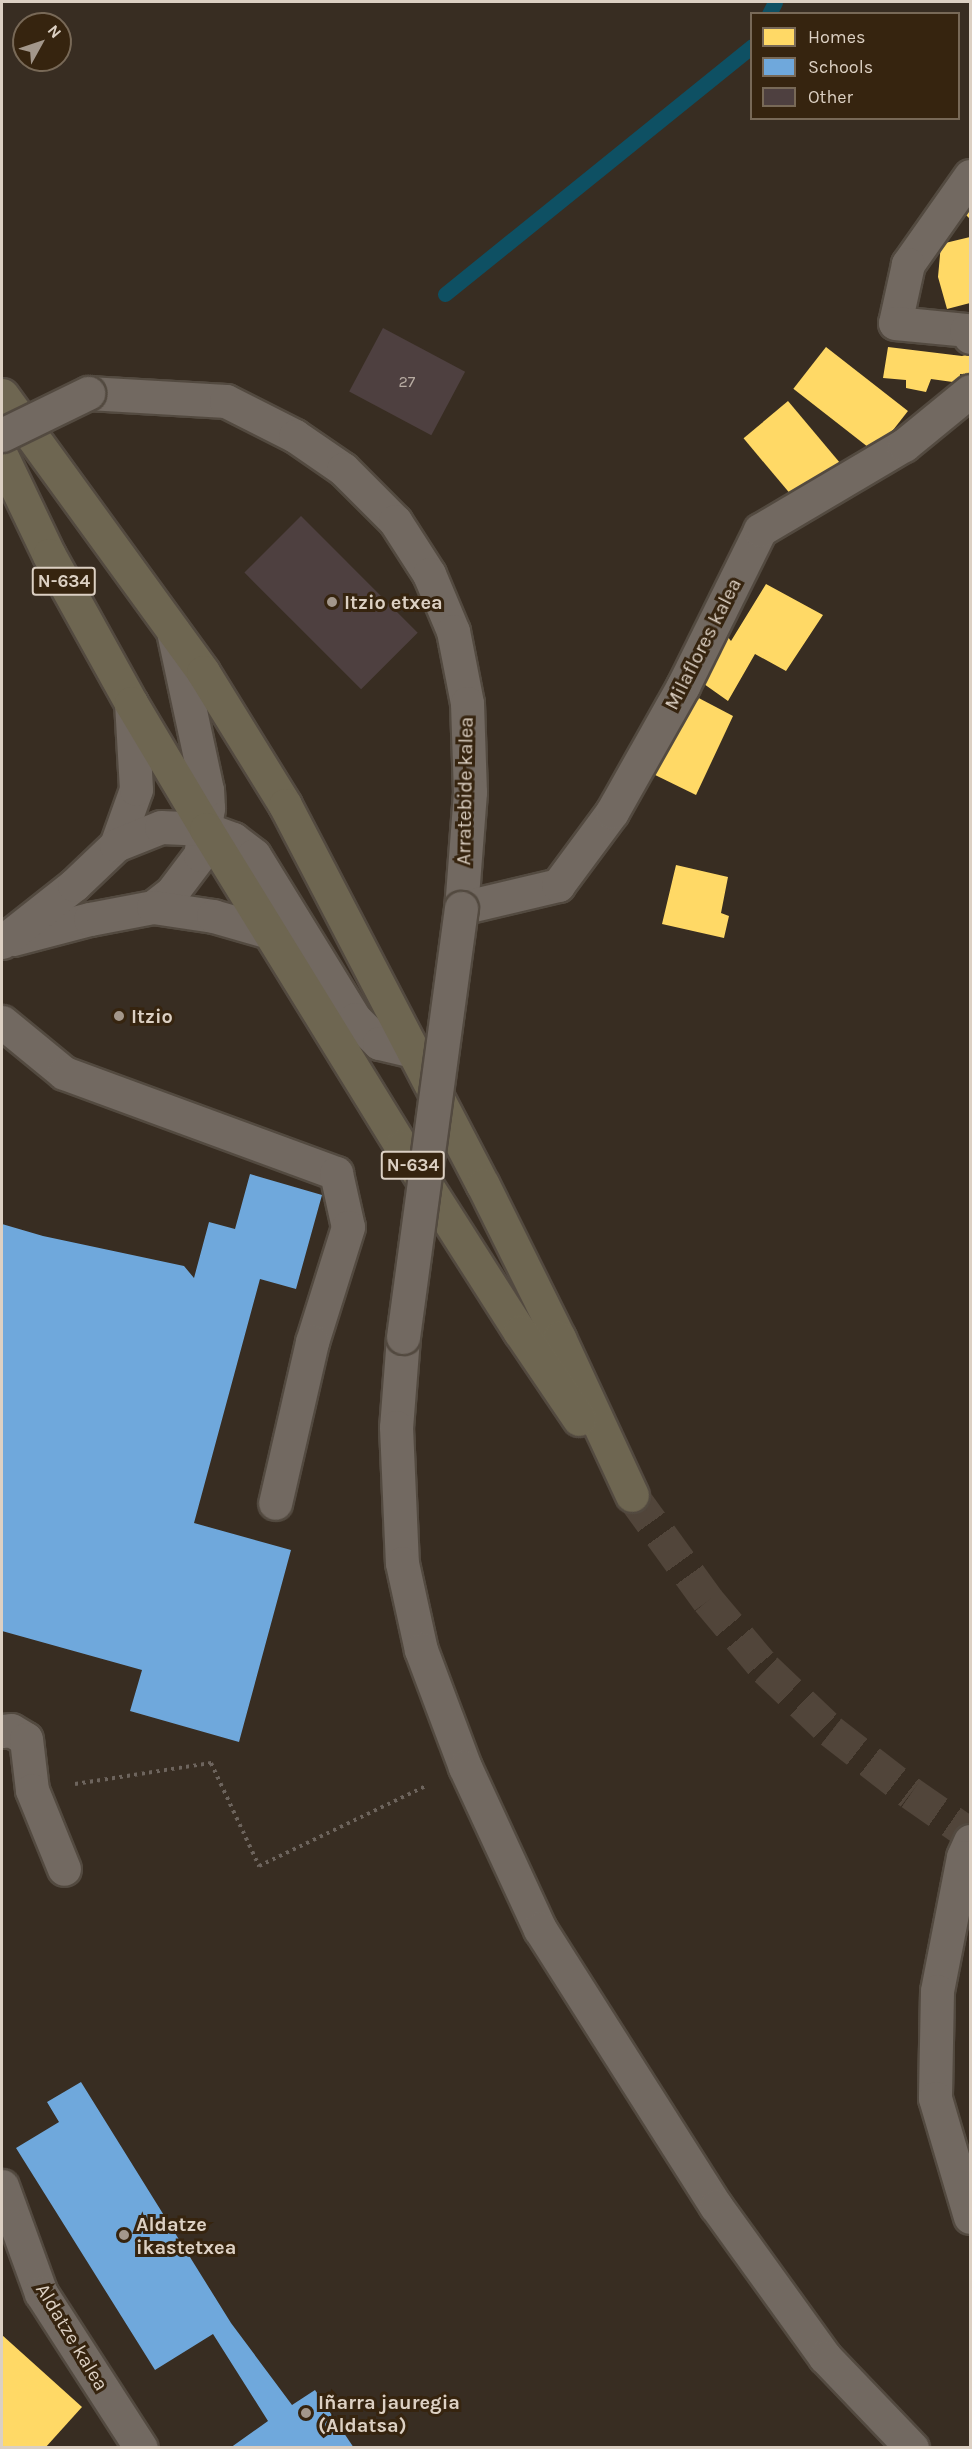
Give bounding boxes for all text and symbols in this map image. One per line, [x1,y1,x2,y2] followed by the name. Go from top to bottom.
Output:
[12,12,72,72] north arrow
[750,12,960,120] legend
[44,21,66,42] text: N
[808,26,865,48] text: Homes
[808,56,873,78] text: Schools
[808,86,853,108] text: Other
[399,372,415,392] house number: 27
[31,566,97,596] road number: N-634
[659,574,747,714] street label: Milaflores kalea
[344,590,443,614] place label: Itzio etxea
[325,595,339,609] marker: Itzio etxea
[452,717,478,865] street label: Arratebide kalea
[131,1004,173,1028] place label: Itzio
[112,1009,126,1023] marker: Itzio
[380,1150,446,1180] road number: N-634
[136,2212,236,2259] place label: Aldatze ikastetxea
[117,2228,131,2242] marker: Aldatze ikastetxea
[31,2279,113,2395] street label: Aldatze kalea
[318,2390,460,2437] place label: Iñarra jauregia (Aldatsa)
[299,2406,313,2420] marker: Iñarra jauregia (Aldatsa)

